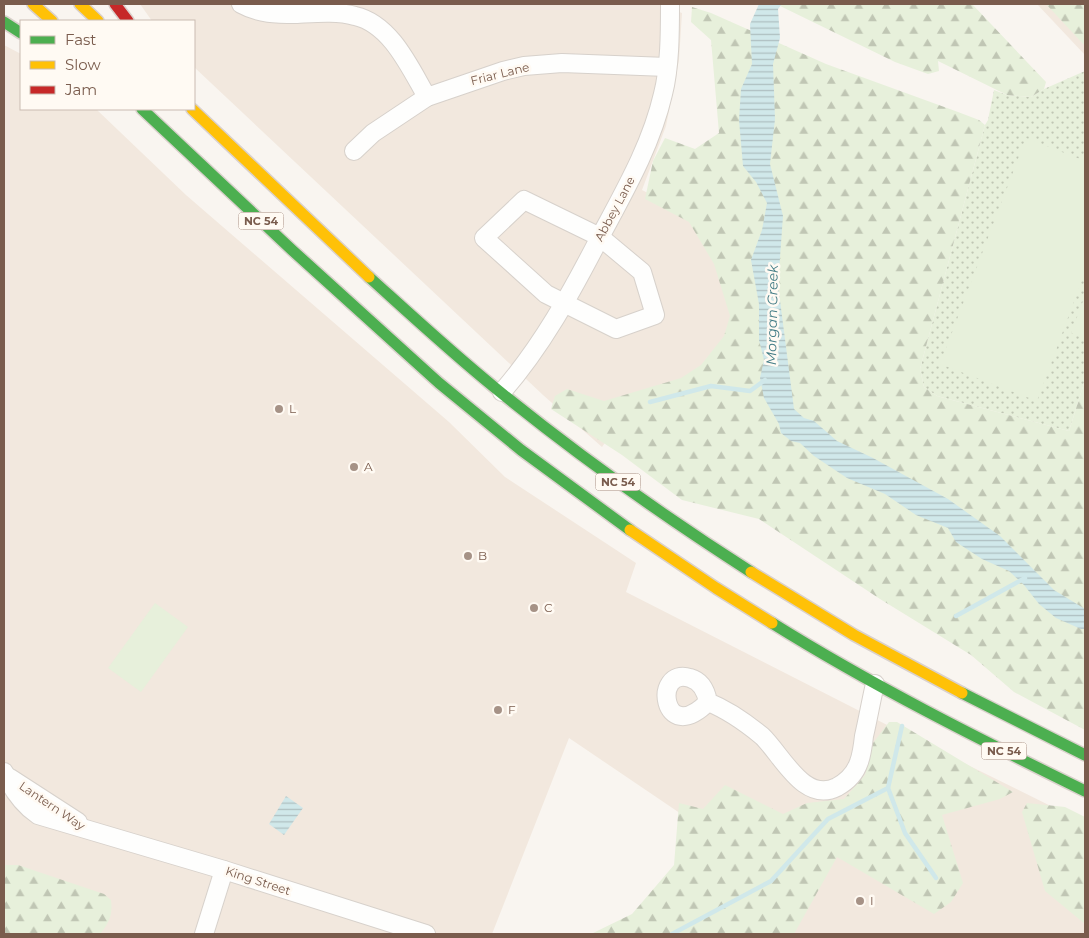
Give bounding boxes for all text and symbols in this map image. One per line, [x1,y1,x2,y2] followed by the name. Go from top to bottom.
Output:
[20,20,195,110] legend
[65,30,96,49] text: Fast
[65,55,101,74] text: Slow
[469,59,531,88] street label: Friar Lane
[64,80,97,99] text: Jam
[591,174,638,244] street label: Abbey Lane
[238,212,284,230] road number: NC 54
[762,264,782,365] water label: Morgan Creek
[289,401,296,416] place label: L
[273,403,285,415] marker: L
[364,459,373,474] place label: A
[348,461,360,473] marker: A
[596,474,640,491] road number: NC 54
[478,548,487,563] place label: B
[462,550,474,562] marker: B
[544,600,553,615] place label: C
[528,602,540,614] marker: C
[508,702,516,717] place label: F
[492,704,504,716] marker: F
[982,742,1026,759] road number: NC 54
[17,778,88,833] street label: Lantern Way
[224,863,293,898] street label: King Street
[870,893,874,908] place label: I
[854,895,866,907] marker: I

